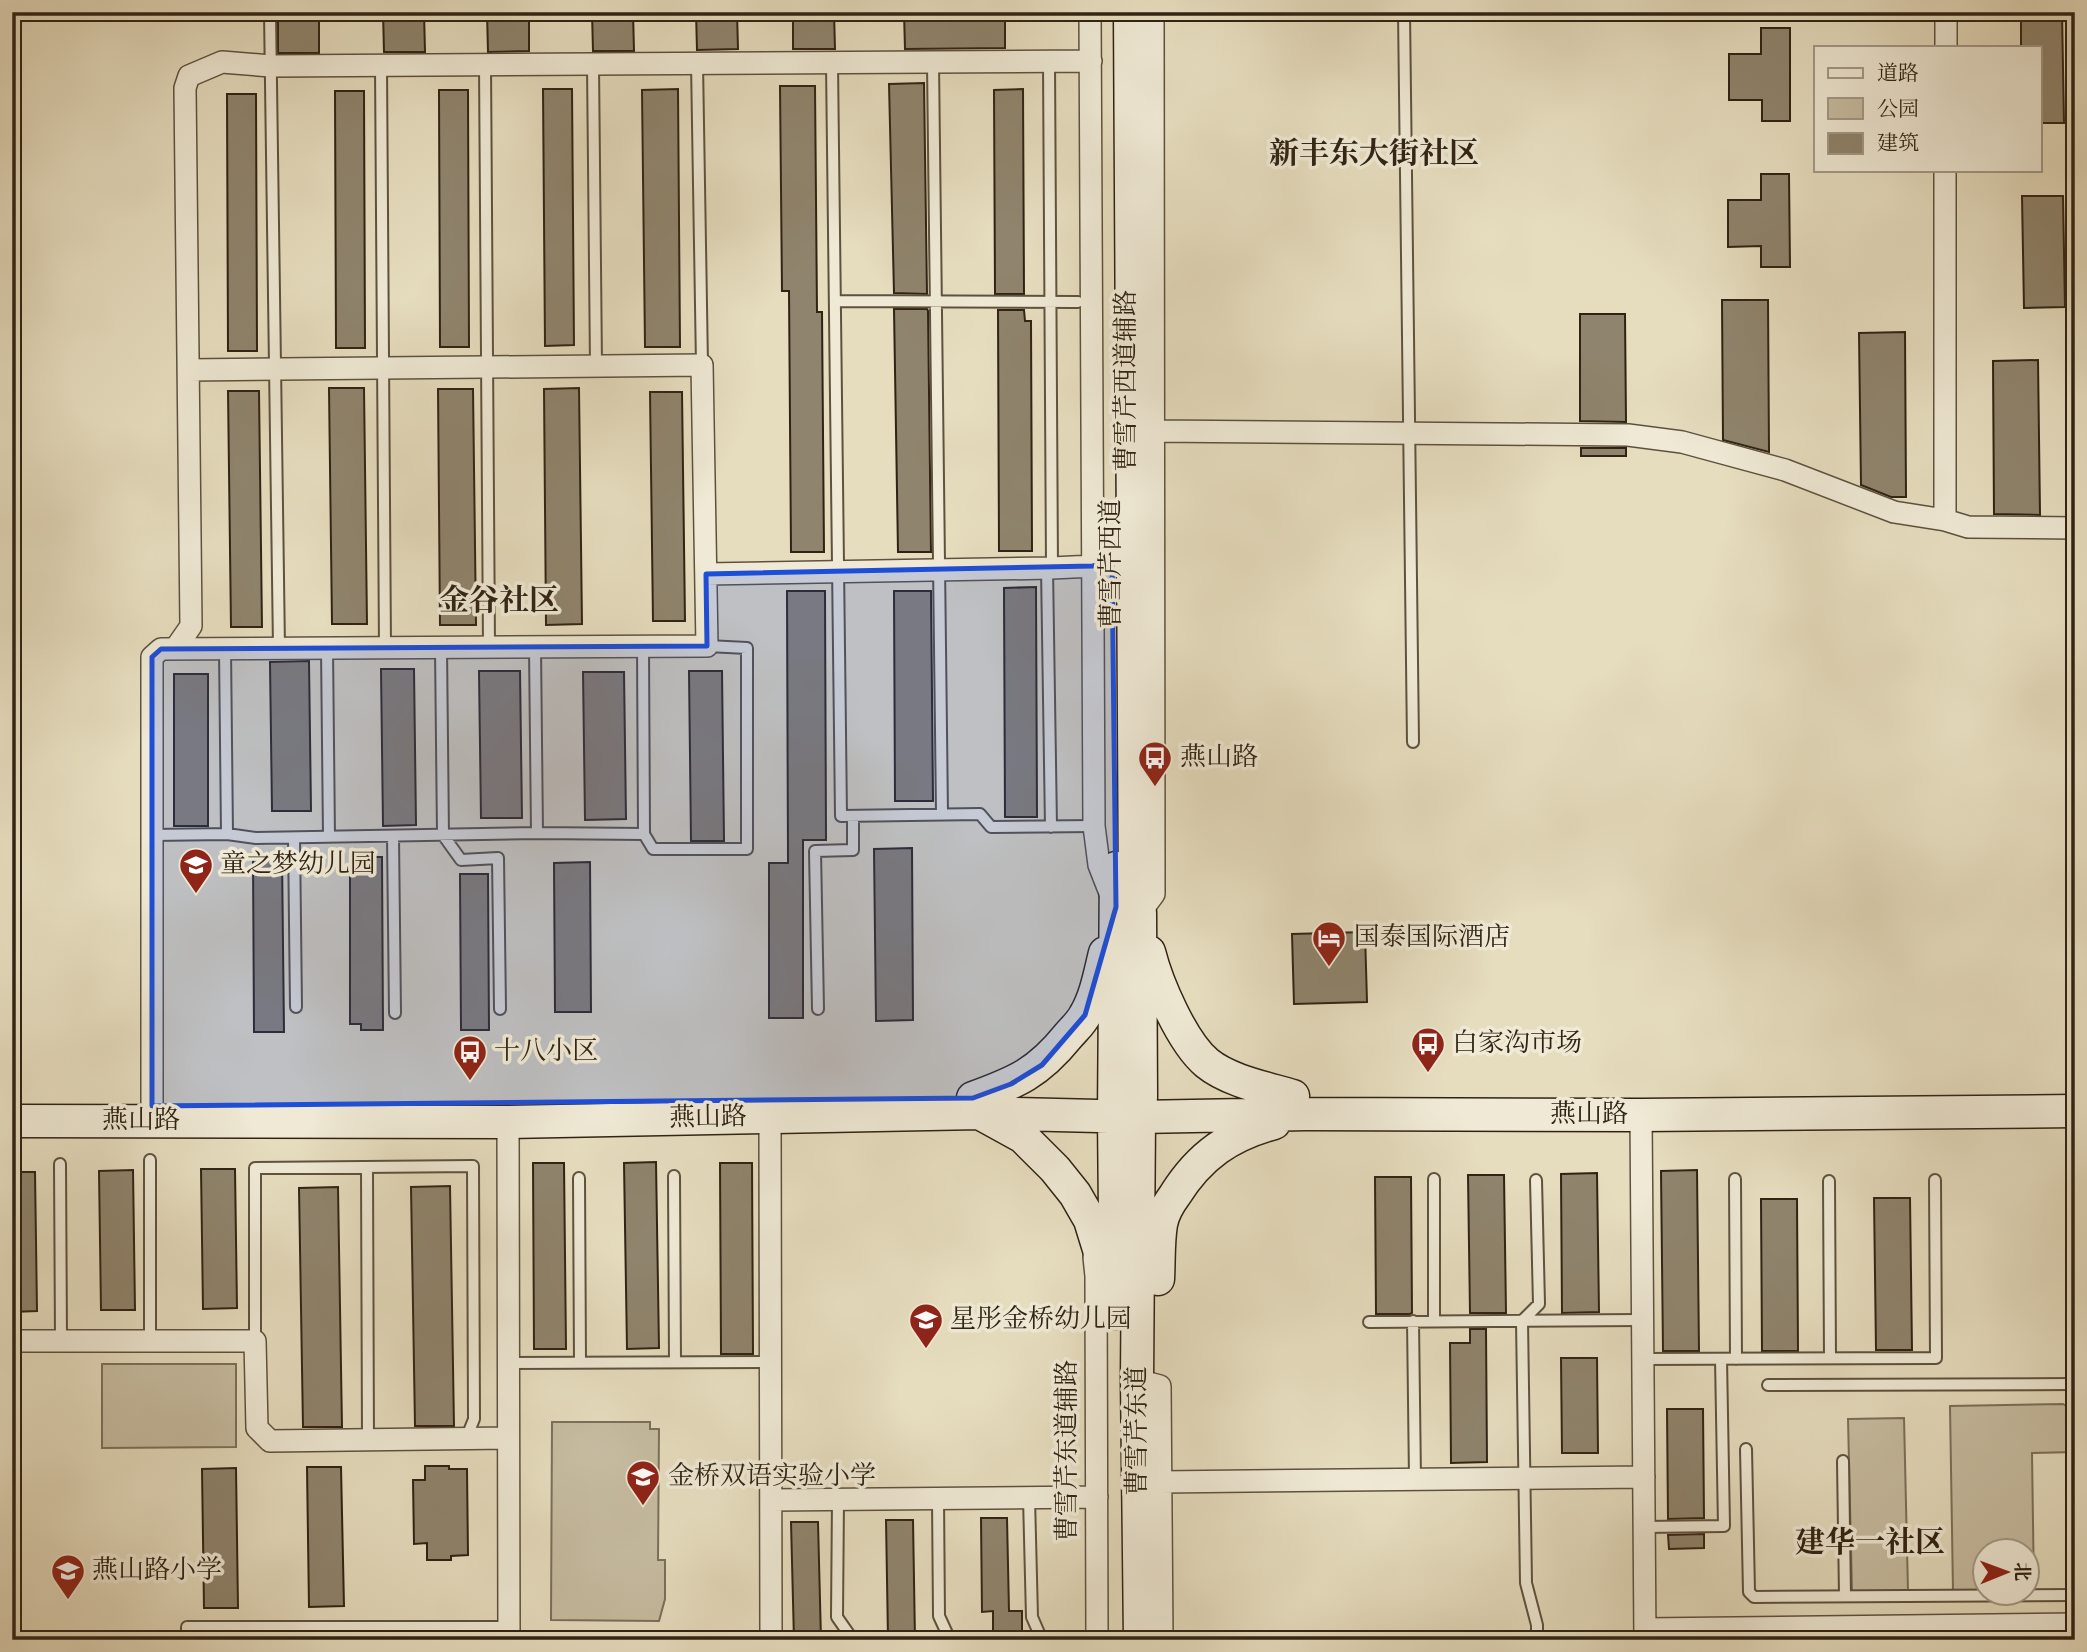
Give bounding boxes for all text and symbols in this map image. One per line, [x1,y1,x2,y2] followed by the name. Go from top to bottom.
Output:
[1814,46,2042,172] legend
[1877,60,1919,89] text: 道路
[1877,96,1919,125] text: 公园
[1877,130,1919,159] text: 建筑
[1269,134,1479,176] district label: 新丰东大街社区
[1109,290,1145,472] street label: 曹雪芹西道辅路
[1094,499,1130,629] street label: 曹雪芹西道
[439,581,559,623] district label: 金谷社区
[1136,739,1174,788] bus stop icon: 燕山路
[1180,740,1258,776] place label: 燕山路
[177,846,215,895] school or university icon: 童之梦幼儿园
[220,847,376,883] place label: 童之梦幼儿园
[1310,919,1348,968] hotel icon: 国泰国际酒店
[1354,920,1510,956] place label: 国泰国际酒店
[1409,1025,1447,1074] bus stop icon: 白家沟市场
[1452,1026,1582,1062] place label: 白家沟市场
[451,1033,489,1082] bus stop icon: 十八小区
[494,1034,598,1070] place label: 十八小区
[1550,1097,1628,1133] street label: 燕山路
[669,1099,747,1137] street label: 燕山路
[102,1103,180,1139] street label: 燕山路
[907,1301,945,1350] school or university icon: 星彤金桥幼儿园
[950,1302,1132,1338] place label: 星彤金桥幼儿园
[1050,1360,1086,1542] street label: 曹雪芹东道辅路
[1120,1366,1156,1496] street label: 曹雪芹东道
[624,1458,662,1507] school or university icon: 金桥双语实验小学
[668,1459,876,1495] place label: 金桥双语实验小学
[1795,1523,1945,1565] district label: 建华一社区
[1972,1536,2042,1606] north arrow
[49,1552,87,1601] school or university icon: 燕山路小学
[92,1553,222,1589] place label: 燕山路小学
[2008,1562,2034,1581] text: 北

